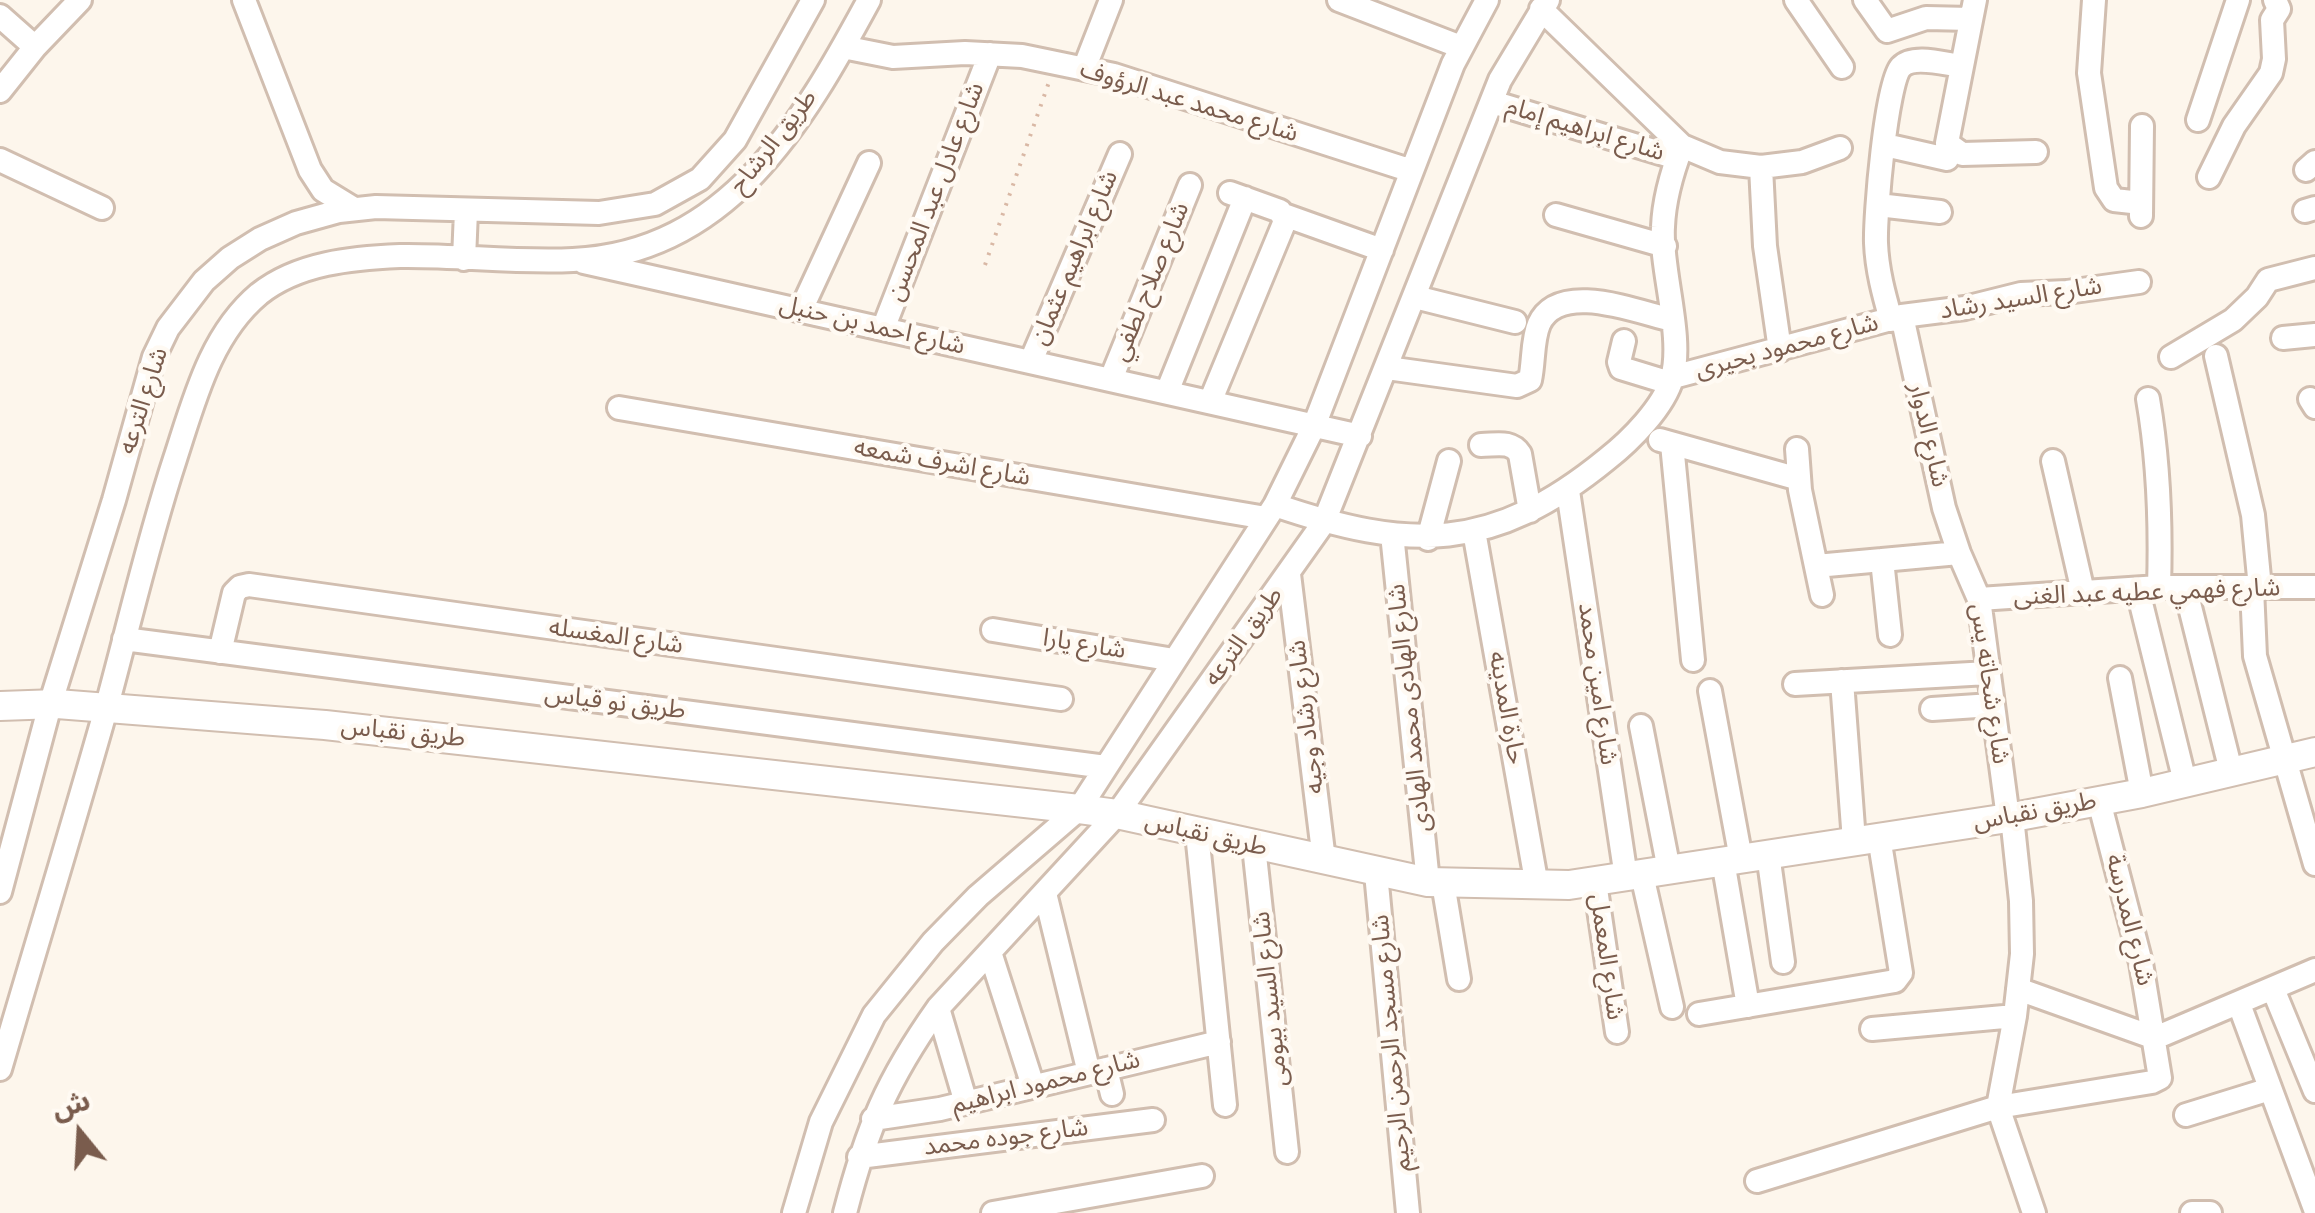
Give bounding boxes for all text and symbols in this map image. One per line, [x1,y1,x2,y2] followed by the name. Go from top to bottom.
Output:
[1076,55,1302,149] street label: شارع محمد عبد الرؤوف
[880,78,992,306] street label: شارع عادل عبد المحسن
[724,84,824,200] street label: طريق الرشاح
[1502,92,1668,168] street label: شارع ابراهيم إمام
[1025,166,1125,350] street label: شارع ابراهيم عثمان
[1105,198,1197,366] street label: شارع صلاح لطفي
[1938,271,2104,327] street label: شارع السيد رشاد
[776,290,968,362] street label: شارع احمد بن حنبل
[1692,308,1882,386] street label: شارع محمود بحيرى
[113,344,175,458] street label: شارع الترعه
[1901,380,1955,490] street label: شارع الدوار
[851,433,1033,493] street label: شارع اشرف شمعه
[2013,573,2281,613] street label: شارع فهمي عطيه عبد الغنى
[1198,582,1290,692] street label: طريق الترعه
[1382,582,1438,834] street label: شارع الهادى محمد الهادى
[1571,601,1623,767] street label: شارع امين محمد
[1963,602,2015,766] street label: شارع شحاته يس
[547,613,685,661] street label: شارع المغسله
[1040,624,1128,666] street label: شارع يارا
[1283,638,1331,796] street label: شارع رشاد وجيه
[1481,649,1531,767] street label: حارة المدينه
[543,679,687,727] street label: طريق نو قياس
[339,712,467,754] street label: طريق نقباس
[1971,786,2099,838] street label: طريق نقباس
[1142,806,1270,864] street label: طريق نقباس
[2098,851,2160,989] street label: شارع المدرسة
[1582,892,1630,1022] street label: شارع المعمل
[1247,910,1295,1088] street label: شارع السيد بيومى
[1366,913,1418,1173] street label: شارع مسجد الرحمن الرحيم
[949,1045,1143,1121] street label: شارع محمود ابراهيم
[47,1080,95,1128] text: ش
[30,1083,130,1183] north arrow
[922,1113,1090,1163] street label: شارع جوده محمد

